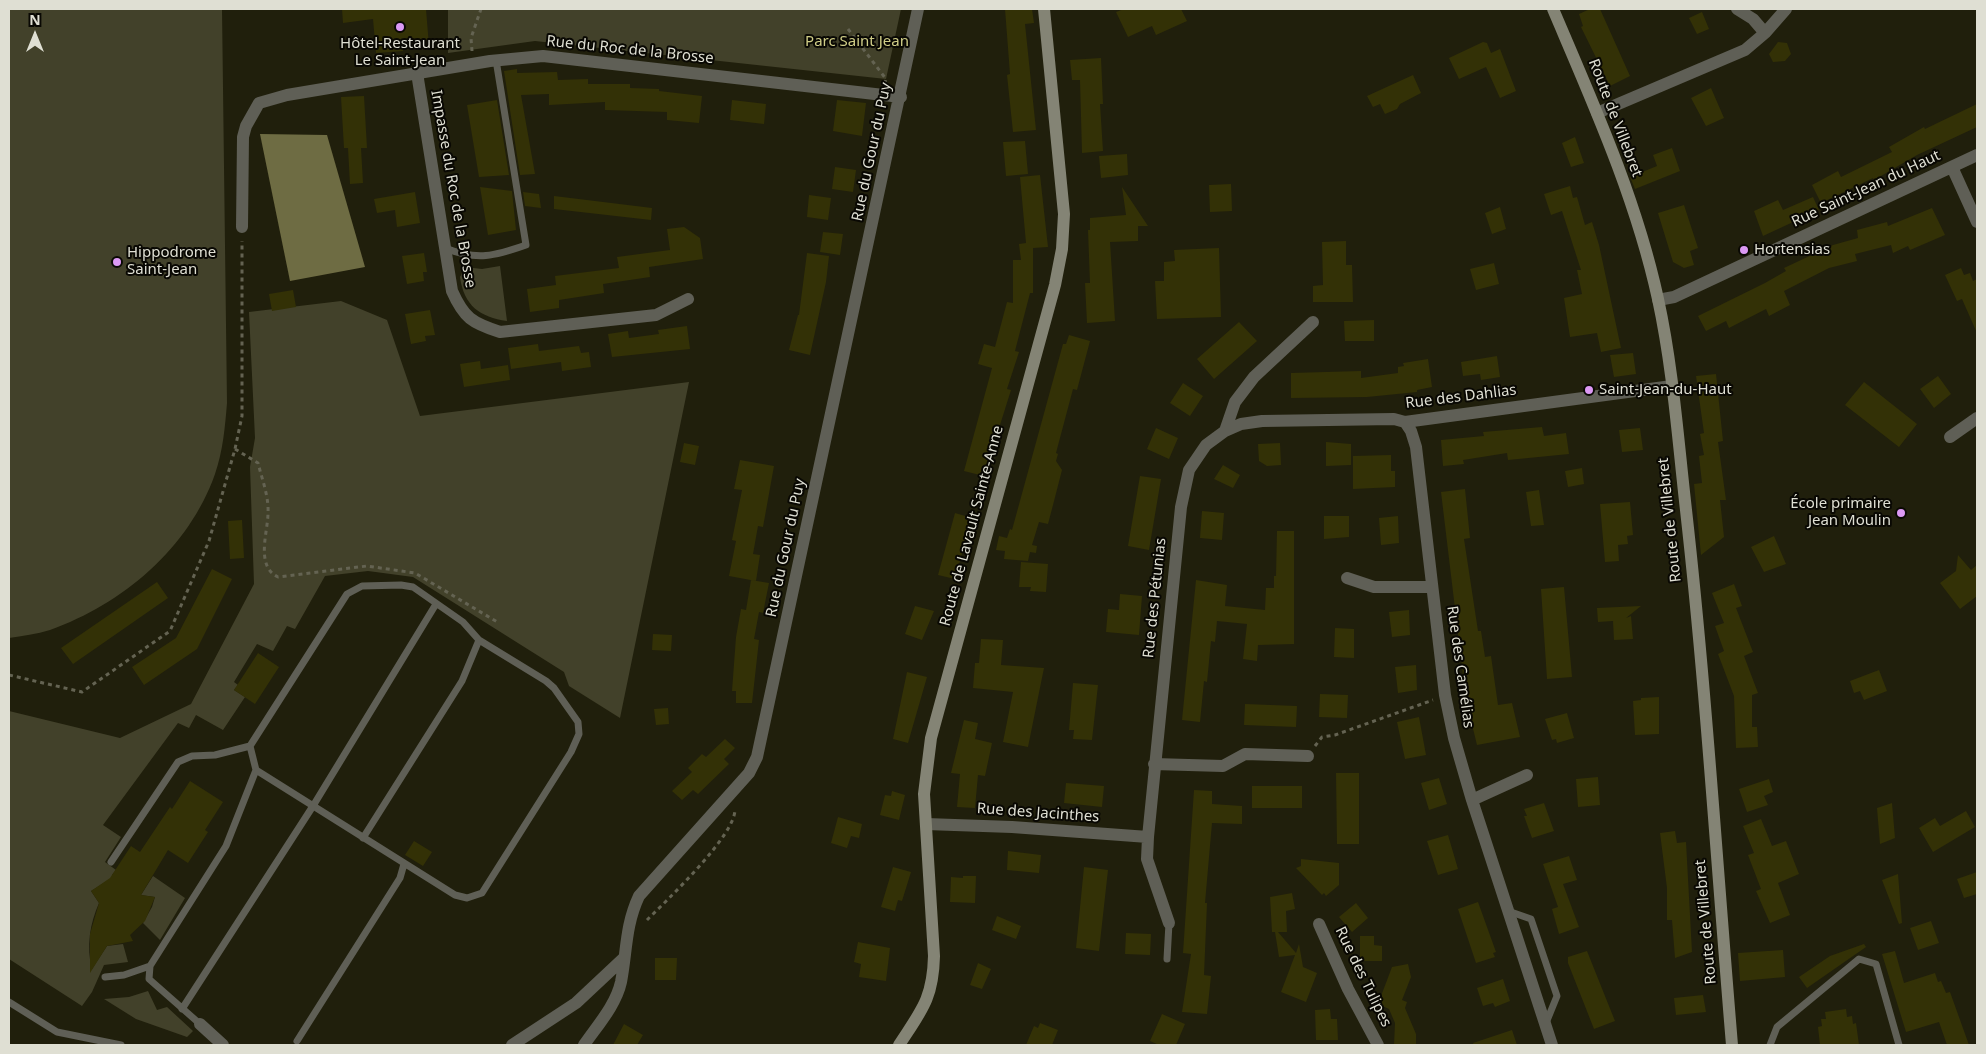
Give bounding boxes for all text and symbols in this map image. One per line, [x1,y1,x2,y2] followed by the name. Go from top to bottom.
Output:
[10,10,60,60] north arrow
[29,10,41,29] text: N
[394,21,406,33] marker: Hôtel-Restaurant Le Saint-Jean
[545,32,715,68] street label: Rue du Roc de la Brosse
[805,33,909,51] park label: Parc Saint Jean
[340,35,460,70] place label: Hôtel-Restaurant Le Saint-Jean
[1584,56,1646,180] street label: Route de Villebret
[849,81,895,223] street label: Rue du Gour du Puy
[427,89,479,289] street label: Impasse du Roc de la Brosse
[1789,147,1943,231] street label: Rue Saint-Jean du Haut
[1754,241,1830,259] place label: Hortensias
[127,244,216,279] place label: Hippodrome Saint-Jean
[1738,244,1750,256] marker: Hortensias
[111,256,123,268] marker: Hippodrome Saint-Jean
[1404,381,1518,413] street label: Rue des Dahlias
[1599,381,1732,399] place label: Saint-Jean-du-Haut
[1583,384,1595,396] marker: Saint-Jean-du-Haut
[937,424,1007,628] street label: Route de Lavault Sainte-Anne
[1655,457,1685,583] street label: Route de Villebret
[763,477,809,619] street label: Rue du Gour du Puy
[1790,495,1891,530] place label: École primaire Jean Moulin
[1895,507,1907,519] marker: École primaire Jean Moulin
[1140,537,1170,659] street label: Rue des Pétunias
[1442,605,1478,729] street label: Rue des Camélias
[976,800,1100,826] street label: Rue des Jacinthes
[1692,859,1720,985] street label: Route de Villebret
[1331,924,1395,1030] street label: Rue des Tulipes

